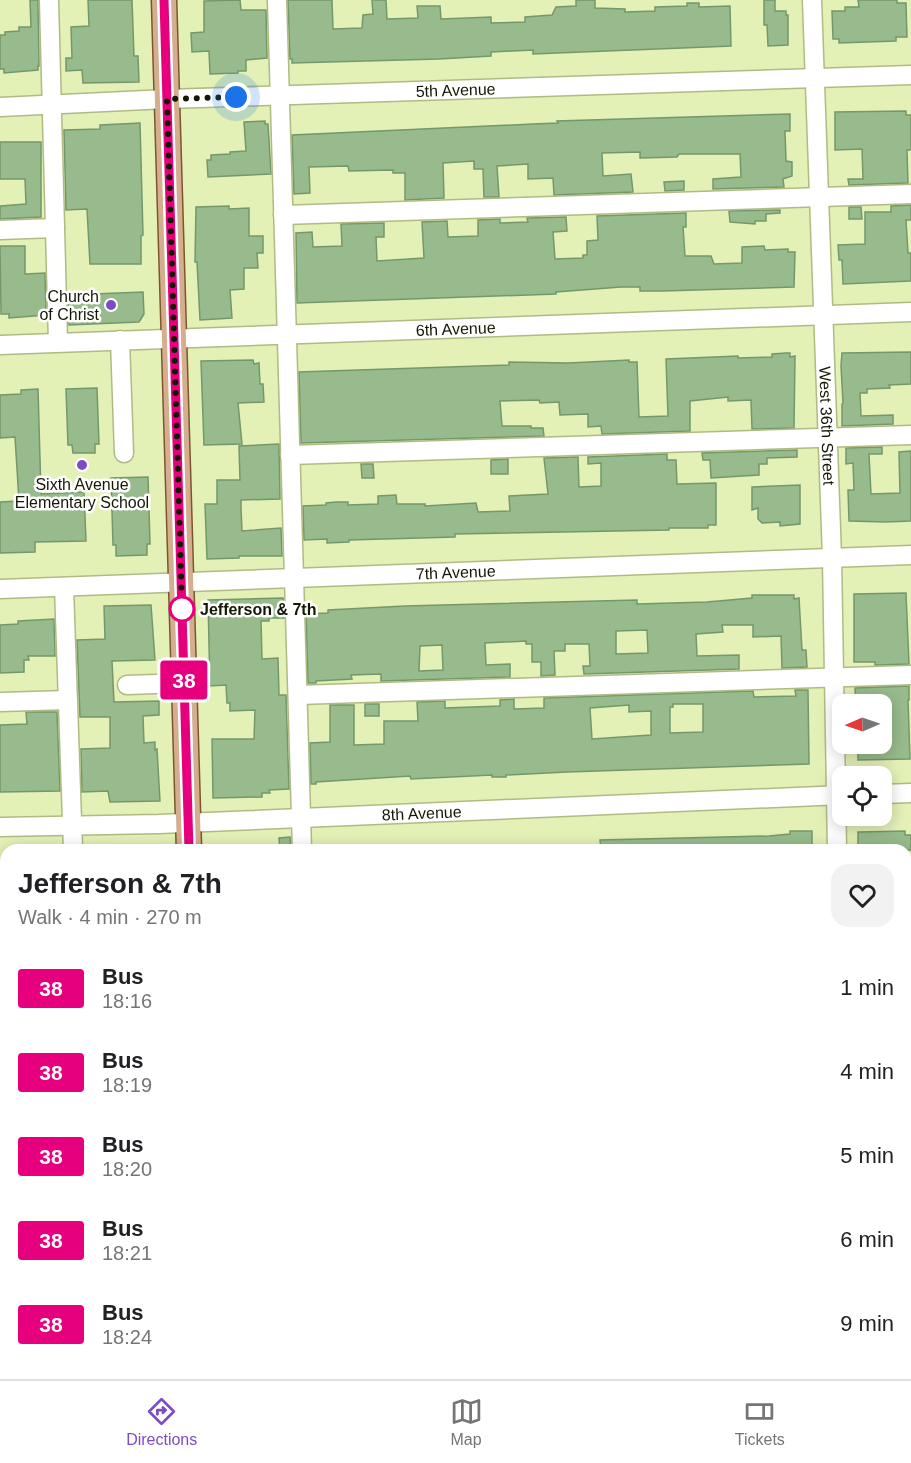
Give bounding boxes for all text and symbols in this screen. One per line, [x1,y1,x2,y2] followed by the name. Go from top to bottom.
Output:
[415,80,496,99] street label: 5th Avenue
[221,82,251,112] your location
[39,288,100,323] place label: Church of Christ
[104,298,118,312] marker: Church of Christ
[415,319,496,338] street label: 6th Avenue
[817,366,838,486] street label: West 36th Street
[75,458,89,472] marker: Sixth Avenue Elementary School
[15,476,149,511] place label: Sixth Avenue Elementary School
[415,562,496,582] street label: 7th Avenue
[169,596,195,622] marker: Jefferson & 7th
[200,601,316,618] place label: Jefferson & 7th
[157,660,211,700] line badge: 38
[172,669,196,692] text: 38
[832,694,892,754] north arrow
[832,694,892,826] map controls
[832,766,892,826] button: locate
[381,803,462,823] street label: 8th Avenue
[831,864,894,927] button: heart
[18,868,222,899] text: Jefferson & 7th
[18,906,202,928] text: Walk · 4 min · 270 m
[102,964,144,989] text: Bus
[840,975,894,1000] text: 1 min
[39,977,63,1000] text: 38
[102,990,152,1012] text: 18:16
[102,1048,144,1073] text: Bus
[840,1059,894,1084] text: 4 min
[39,1061,63,1084] text: 38
[102,1074,152,1096] text: 18:19
[102,1132,144,1157] text: Bus
[840,1143,894,1168] text: 5 min
[39,1145,63,1168] text: 38
[102,1158,152,1180] text: 18:20
[102,1216,144,1241] text: Bus
[840,1227,894,1252] text: 6 min
[39,1229,63,1252] text: 38
[102,1242,152,1264] text: 18:21
[102,1300,144,1325] text: Bus
[840,1311,894,1336] text: 9 min
[39,1313,63,1336] text: 38
[102,1326,152,1348] text: 18:24
[126,1395,197,1449] tab: Directions
[450,1395,483,1449] tab: Map
[735,1395,785,1449] tab: Tickets

